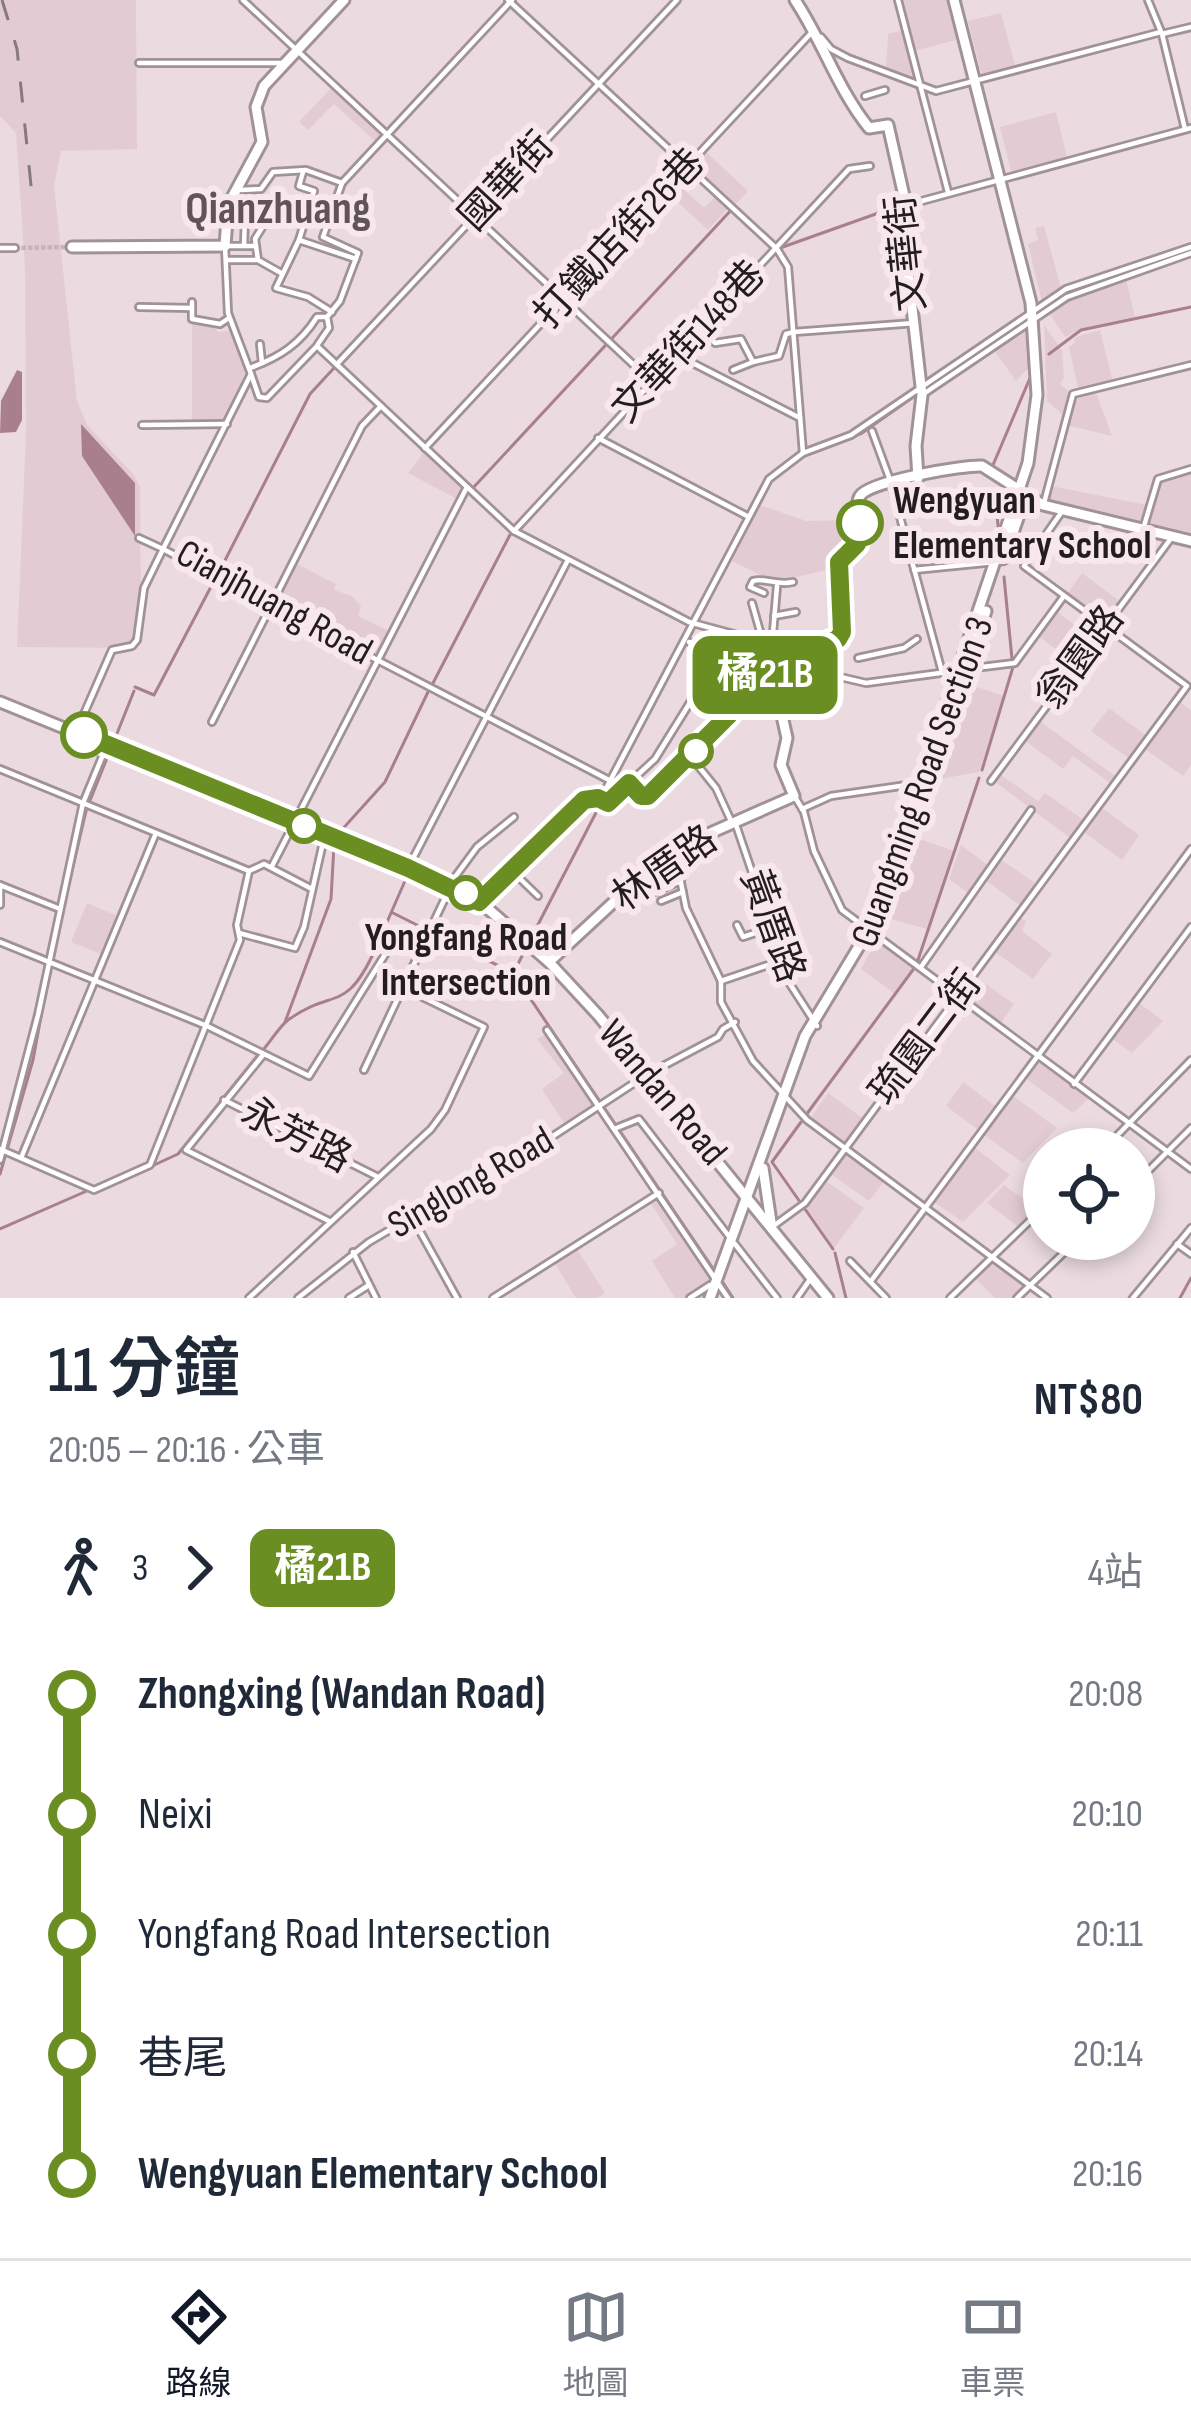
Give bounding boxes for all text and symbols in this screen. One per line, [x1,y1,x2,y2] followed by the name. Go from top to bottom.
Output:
[450,123,564,241] street label: 國華街
[525,140,715,338] street label: 打鐵店街26巷
[185,182,371,237] district label: Qianzhuang
[878,192,936,314] street label: 文華街
[603,252,775,432] street label: 文華街148巷
[893,478,1151,570] place label: Wengyuan Elementary School
[838,501,882,545] marker: Wengyuan Elementary School
[168,530,380,676] street label: Cianjhuang Road
[1028,597,1134,719] street label: 翁園路
[842,611,1004,953] street label: Guangming Road Section 3
[681,636,849,714] line badge: 橘21B
[717,649,813,700] text: 橘21B
[62,713,106,757] unlabelled marker
[680,735,712,767] unlabelled marker
[288,810,320,842] unlabelled marker
[604,816,726,922] street label: 林厝路
[730,863,814,989] street label: 黃厝路
[450,877,482,909] marker: Yongfang Road Intersection
[365,915,567,1007] place label: Yongfang Road Intersection
[860,962,992,1114] street label: 琉園二街
[588,1011,736,1175] street label: Wandan Road
[233,1088,359,1184] street label: 永芳路
[380,1117,562,1249] street label: Singlong Road
[1023,1128,1155,1260] map controls
[1023,1128,1155,1260] button: locate
[48,1332,240,1411] text: 11 分鐘
[1034,1373,1143,1428] text: NT$80
[48,1427,325,1474] text: 20:05 – 20:16 · 公車
[48,1535,114,1601] icon: walk
[166,1535,232,1601] icon: forward
[274,1542,371,1593] text: 橘21B
[132,1545,148,1592] text: 3
[1088,1550,1143,1597] text: 4站
[138,1667,545,1722] text: Zhongxing (Wandan Road)
[1068,1671,1143,1718] text: 20:08
[138,1787,213,1842] text: Neixi
[1072,1791,1143,1838] text: 20:10
[138,1907,551,1962] text: Yongfang Road Intersection
[1075,1911,1143,1958] text: 20:11
[1073,2031,1143,2078] text: 20:14
[138,2032,228,2087] text: 巷尾
[138,2147,608,2202] text: Wengyuan Elementary School
[1072,2151,1143,2198] text: 20:16
[166,2284,232,2404] tab: 路線
[563,2284,629,2404] tab: 地圖
[960,2284,1026,2404] tab: 車票

